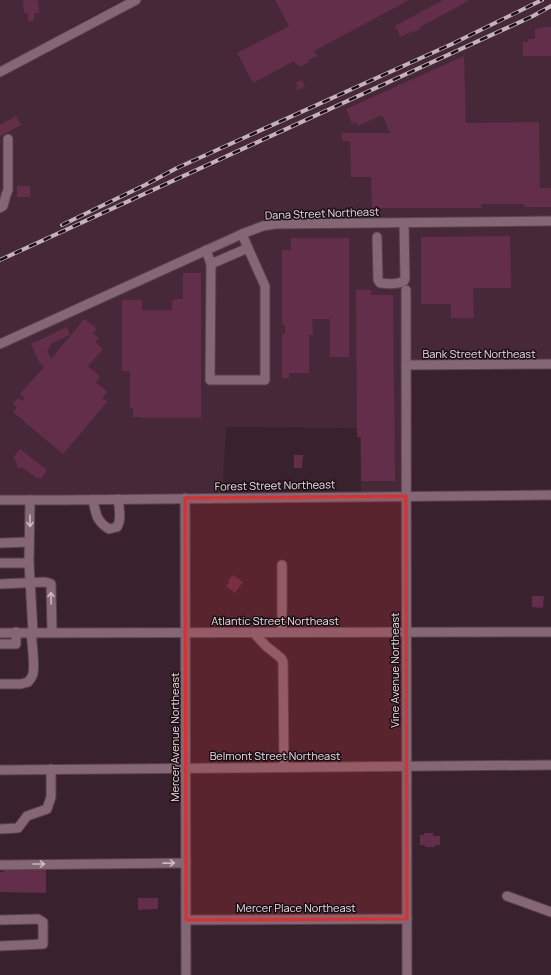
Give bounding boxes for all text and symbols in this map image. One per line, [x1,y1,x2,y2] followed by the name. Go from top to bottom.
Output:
[265,204,379,222] street label: Dana Street Northeast
[422,346,536,361] street label: Bank Street Northeast
[215,476,335,494] street label: Forest Street Northeast
[26,514,34,527] one-way arrow
[47,592,55,605] one-way arrow
[387,612,402,728] street label: Vine Avenue Northeast
[211,613,339,628] street label: Atlantic Street Northeast
[167,672,182,802] street label: Mercer Avenue Northeast
[210,748,340,763] street label: Belmont Street Northeast
[162,859,175,867] one-way arrow
[32,860,45,868] one-way arrow
[236,900,356,915] street label: Mercer Place Northeast

